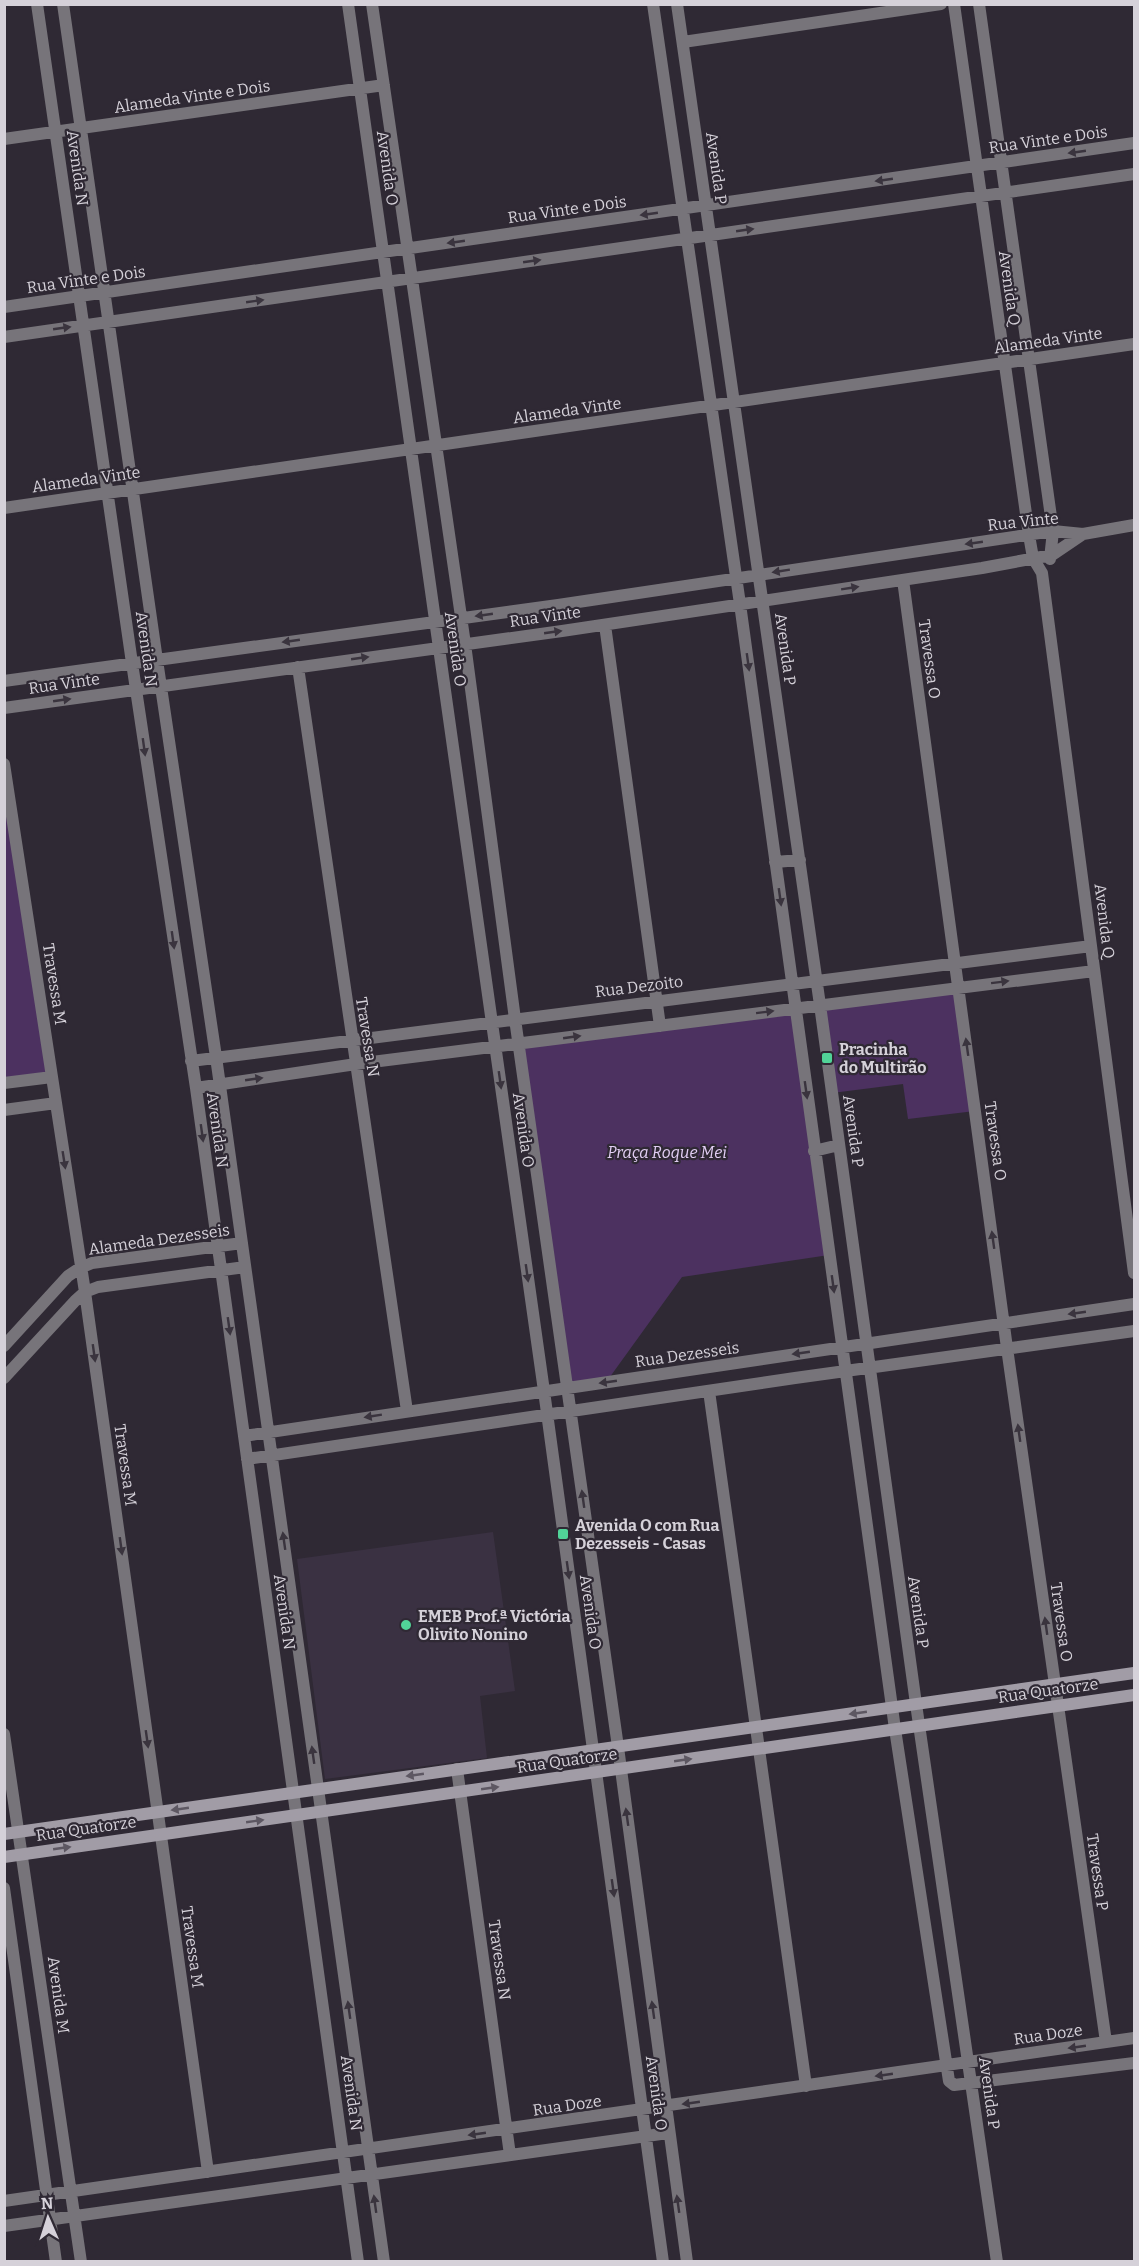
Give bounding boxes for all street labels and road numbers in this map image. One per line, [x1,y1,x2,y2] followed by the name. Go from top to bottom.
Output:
[113,76,271,117] street label: Alameda Vinte e Dois
[987,122,1109,157] street label: Rua Vinte e Dois
[63,129,92,207] street label: Avenida N
[373,129,402,207] street label: Avenida O
[702,131,731,206] street label: Avenida P
[506,192,628,227] street label: Rua Vinte e Dois
[995,249,1024,328] street label: Avenida Q
[25,262,147,297] street label: Rua Vinte e Dois
[993,323,1103,357] street label: Alameda Vinte
[512,393,622,427] street label: Alameda Vinte
[31,462,141,496] street label: Alameda Vinte
[986,508,1060,535] street label: Rua Vinte
[508,602,582,631] street label: Rua Vinte
[132,610,161,688] street label: Avenida N
[441,610,470,688] street label: Avenida O
[771,612,800,687] street label: Avenida P
[915,618,944,700] street label: Travessa O
[27,669,101,698] street label: Rua Vinte
[1090,882,1119,961] street label: Avenida Q
[39,942,70,1026] street label: Travessa M
[594,972,684,1001] street label: Rua Dezoito
[352,996,383,1079] street label: Travessa N
[203,1091,232,1169] street label: Avenida N
[509,1091,538,1169] street label: Avenida O
[839,1094,868,1169] street label: Avenida P
[981,1100,1010,1182] street label: Travessa O
[87,1220,231,1259] street label: Alameda Dezesseis
[634,1338,740,1371] street label: Rua Dezesseis
[110,1423,141,1507] street label: Travessa M
[270,1573,299,1651] street label: Avenida N
[576,1573,605,1651] street label: Avenida O
[904,1575,933,1650] street label: Avenida P
[1047,1581,1076,1663] street label: Travessa O
[997,1674,1099,1707] street label: Rua Quatorze
[516,1744,618,1777] street label: Rua Quatorze
[35,1812,137,1845] street label: Rua Quatorze
[1083,1832,1112,1912] street label: Travessa P
[177,1905,208,1989] street label: Travessa M
[484,1919,515,2002] street label: Travessa N
[44,1955,73,2035] street label: Avenida M
[1012,2020,1084,2049] street label: Rua Doze
[337,2054,366,2132] street label: Avenida N
[642,2054,671,2132] street label: Avenida O
[975,2056,1004,2131] street label: Avenida P
[531,2091,603,2120] street label: Rua Doze

